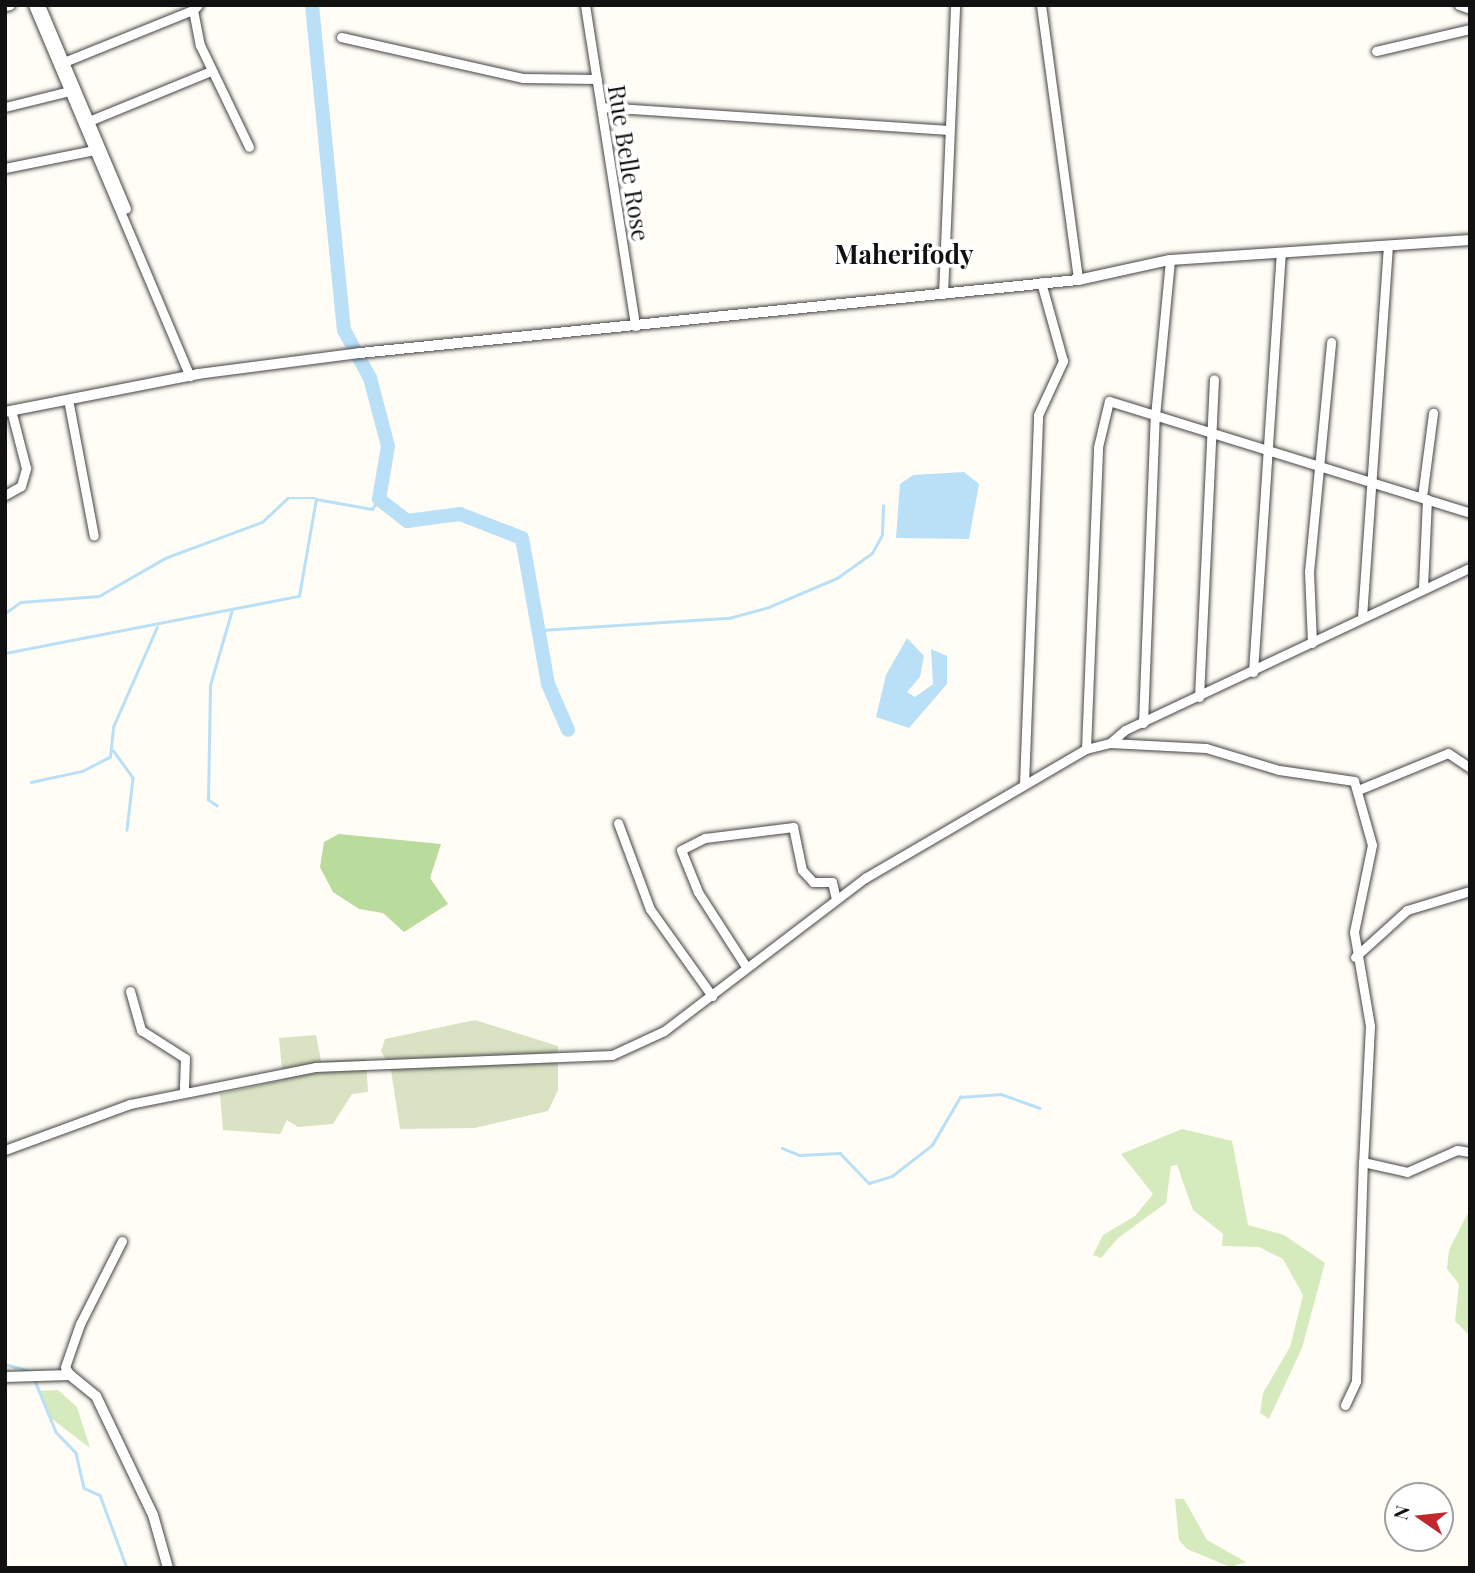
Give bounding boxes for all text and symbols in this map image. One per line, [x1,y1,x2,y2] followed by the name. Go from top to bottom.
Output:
[602,83,656,243] street label: Rue Belle Rose
[835,238,973,270] district label: Maherifody
[1384,1482,1454,1552] north arrow
[1386,1503,1415,1522] text: N

